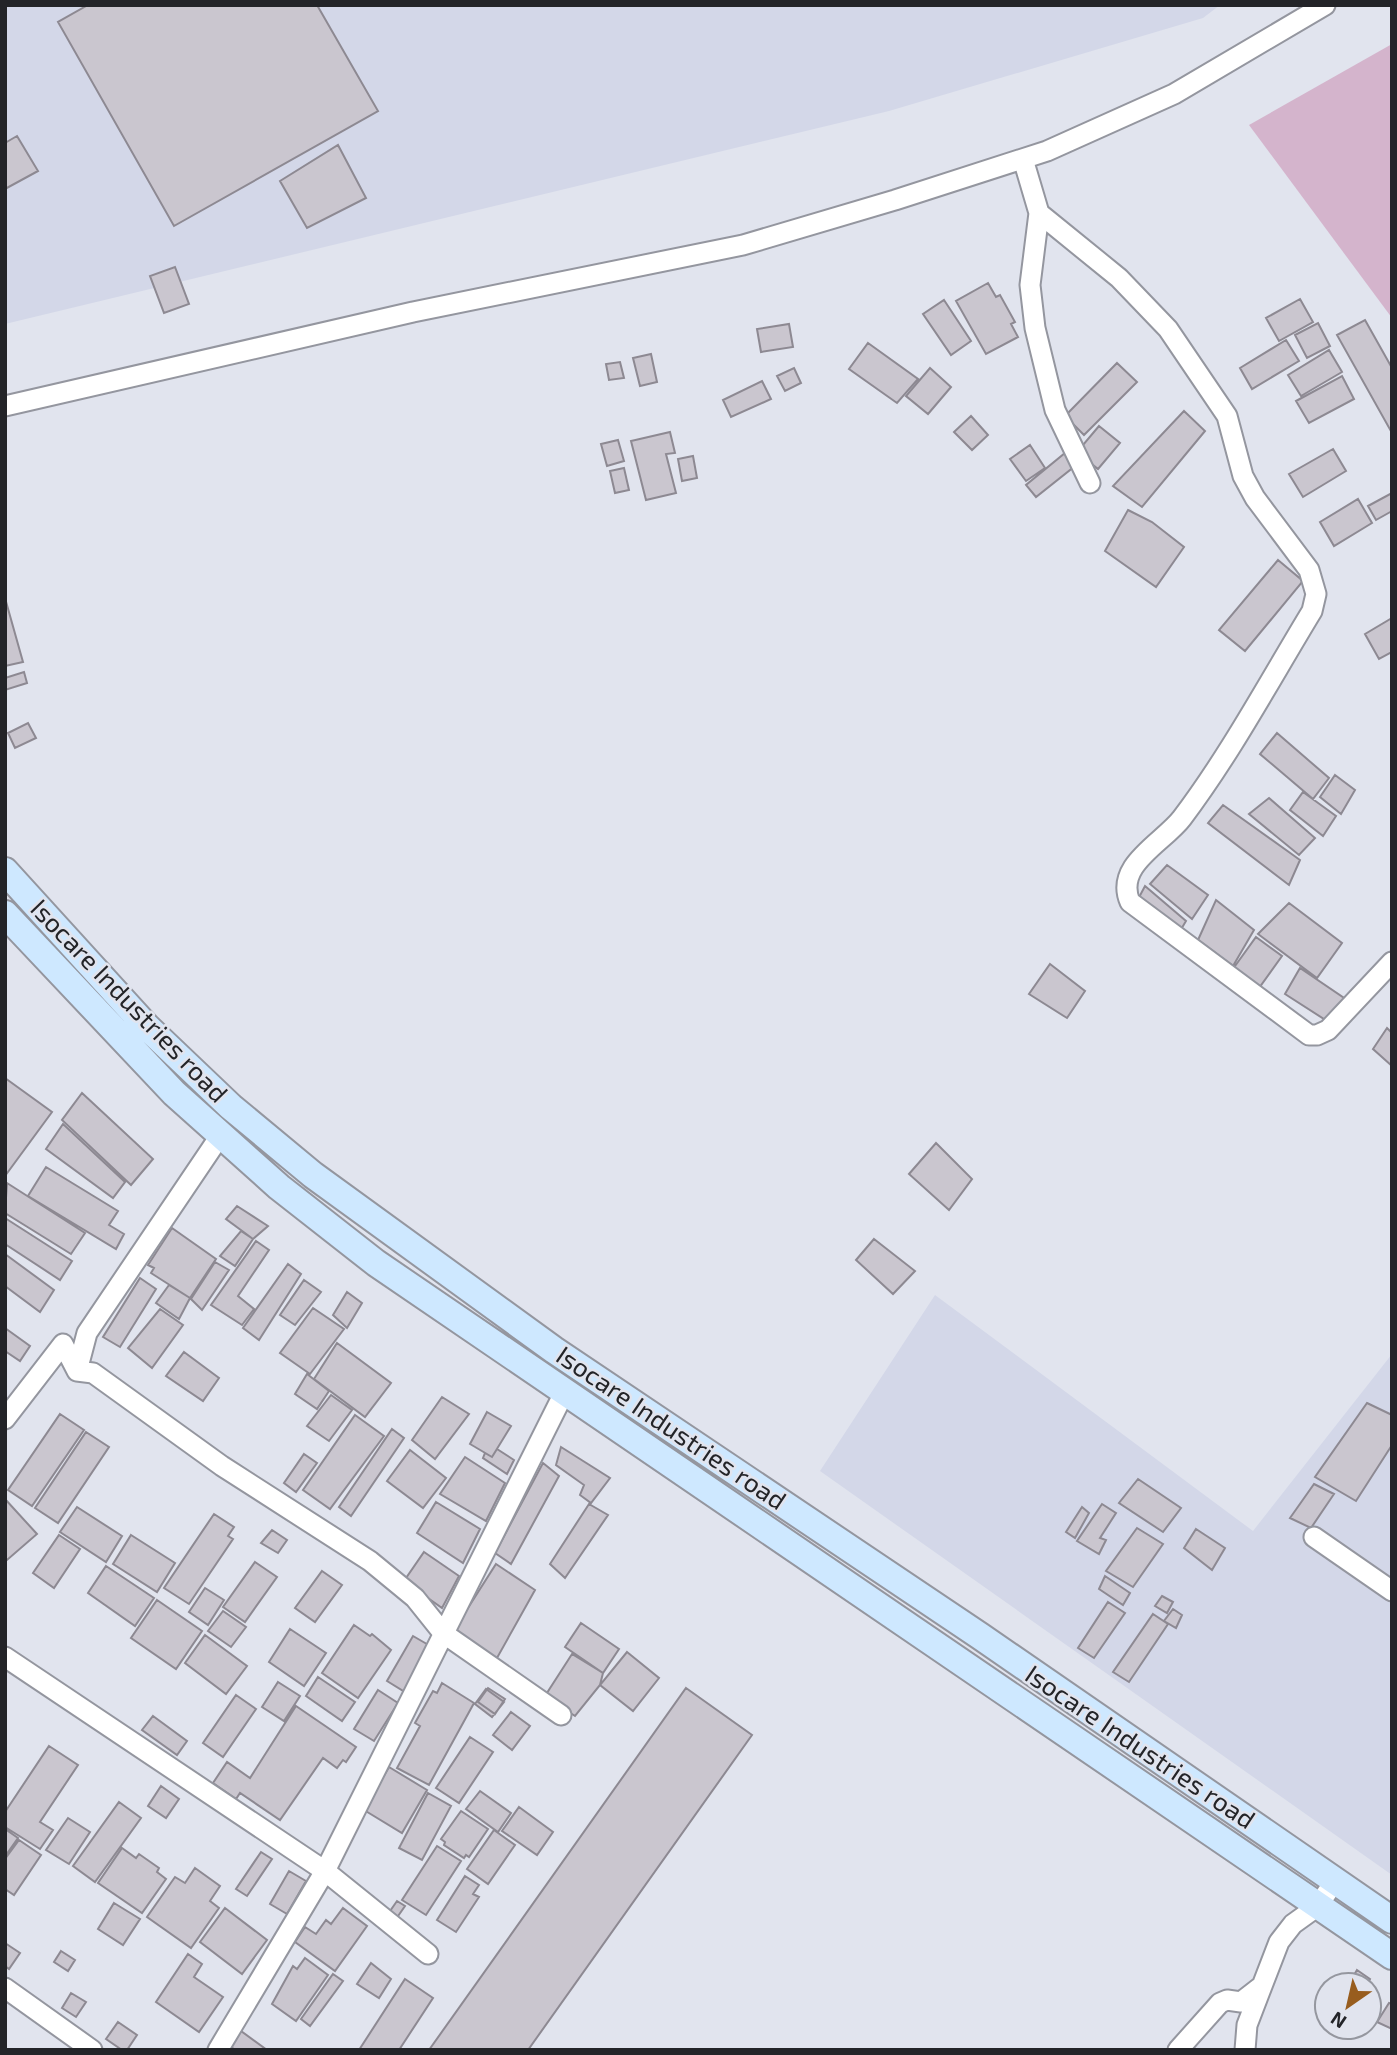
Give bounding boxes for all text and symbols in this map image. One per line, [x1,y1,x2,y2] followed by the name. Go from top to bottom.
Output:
[25,892,235,1108] street label: Isocare Industries road
[551,1338,793,1515] street label: Isocare Industries road
[1020,1657,1262,1834] street label: Isocare Industries road
[1313,1971,1383,2041] north arrow
[1326,2007,1350,2034] text: N

